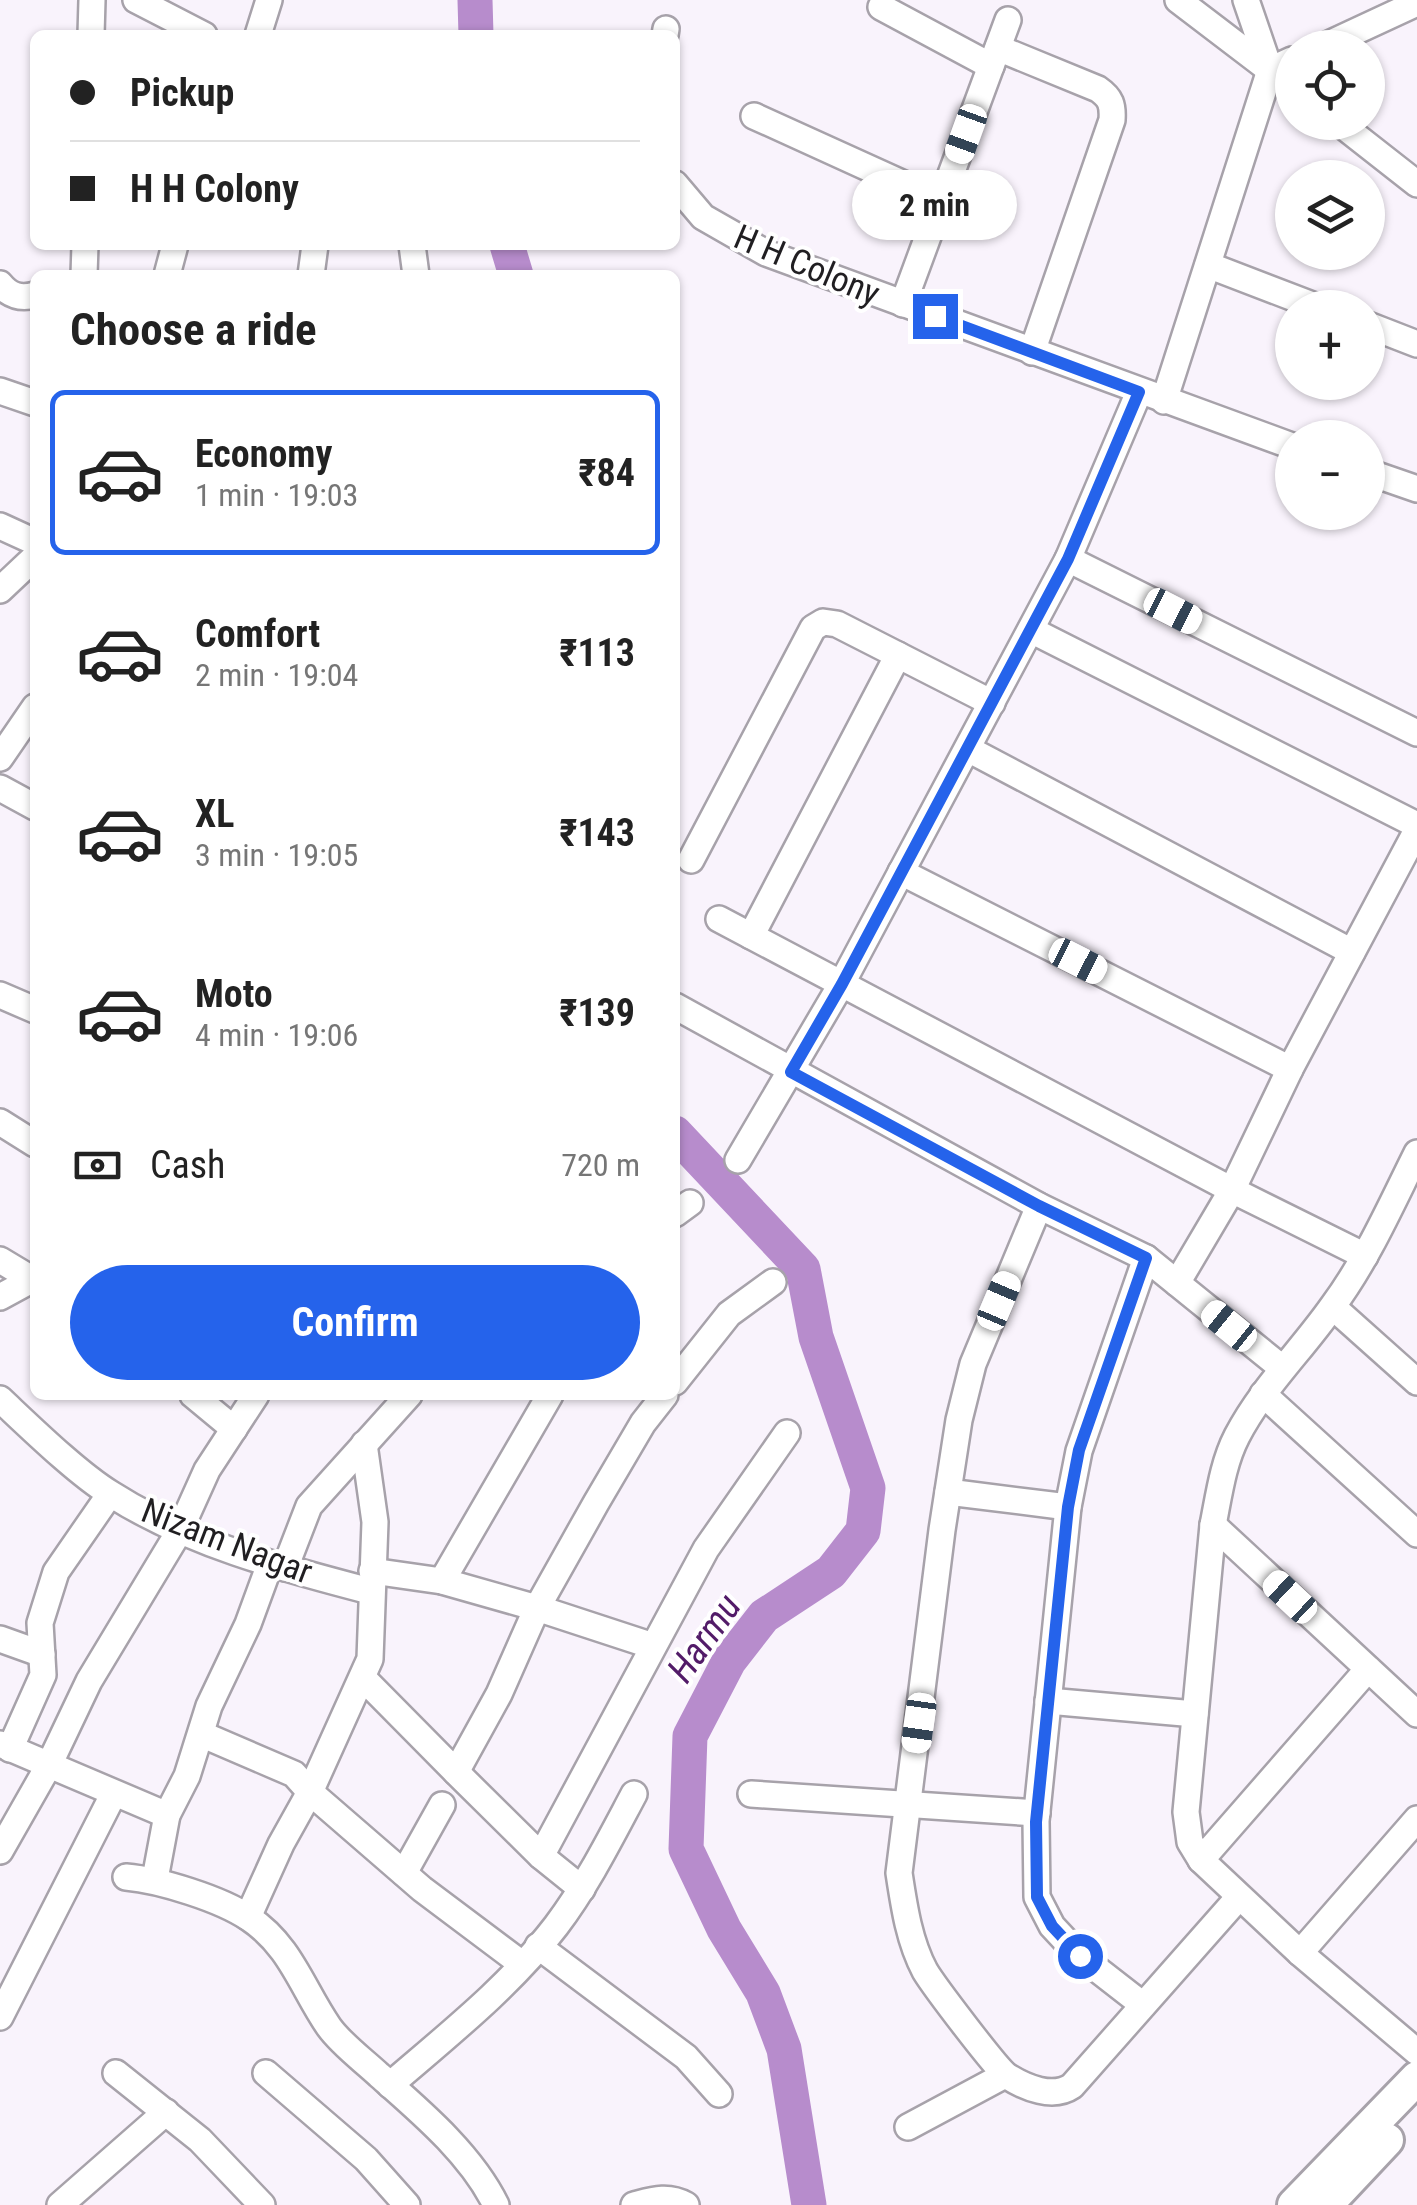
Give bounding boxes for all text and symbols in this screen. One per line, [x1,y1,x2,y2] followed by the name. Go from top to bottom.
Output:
[1275,30,1385,530] map controls
[1275,30,1385,140] button: locate
[130,71,234,115] text: Pickup
[942,101,990,167] car
[1275,160,1385,270] button: layers
[130,167,299,211] text: H H Colony
[852,171,1018,241] callout: 2 min
[899,186,970,224] text: 2 min
[728,217,886,314] street label: H H Colony
[1275,290,1385,400] button: +
[913,294,958,339] route end
[70,303,317,356] text: Choose a ride
[1275,420,1385,530] button: −
[75,428,165,518] icon: car
[195,432,332,476] text: Economy
[579,451,635,495] text: ₹84
[195,476,358,514] text: 1 min · 19:03
[1139,584,1207,638] car
[75,608,165,698] icon: car
[195,612,320,656] text: Comfort
[559,631,635,675] text: ₹113
[195,656,358,694] text: 2 min · 19:04
[75,788,165,878] icon: car
[195,792,234,836] text: XL
[559,811,635,855] text: ₹143
[195,836,358,874] text: 3 min · 19:05
[1044,934,1112,988] car
[75,968,165,1058] icon: car
[195,972,273,1016] text: Moto
[559,991,635,1035] text: ₹139
[195,1016,358,1054] text: 4 min · 19:06
[70,1138,125,1193] icon: cash
[150,1143,225,1187] text: Cash
[561,1146,640,1184] text: 720 m
[70,1265,640,1380] button: Confirm
[973,1268,1025,1334] car
[1196,1295,1262,1357] car
[136,1490,318,1593] street label: Nizam Nagar
[1258,1566,1322,1628] car
[658,1586,750,1690] water label: Harmu
[900,1691,938,1755] car
[1058,1934,1103,1979] route start

